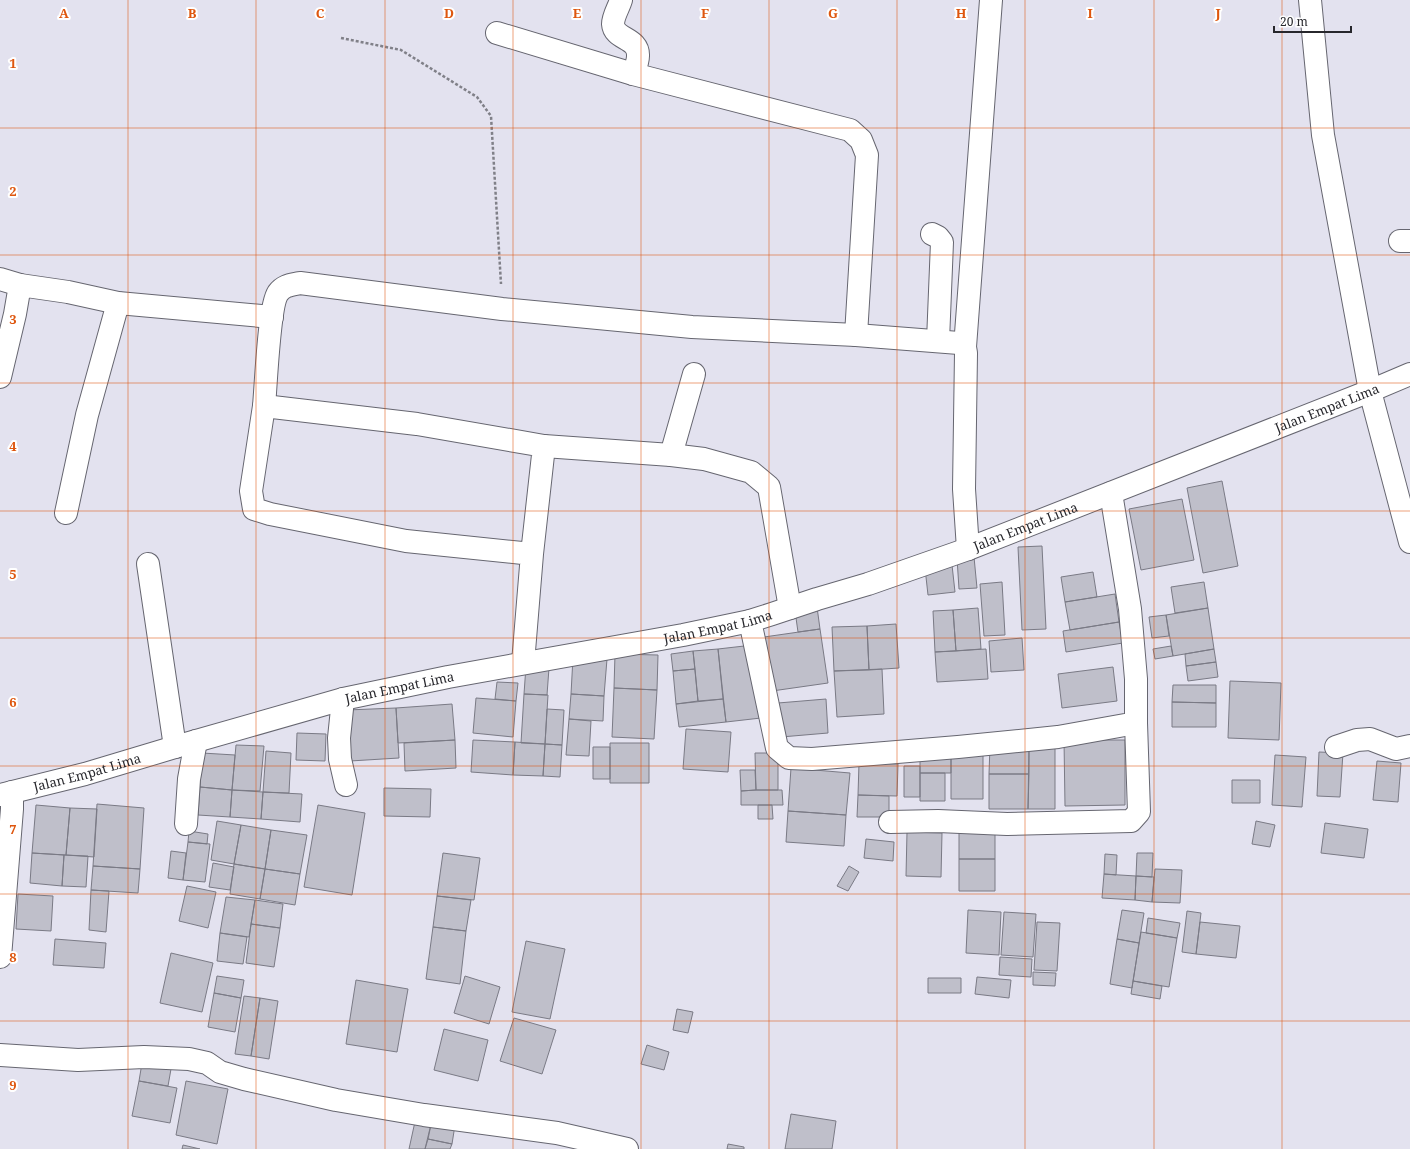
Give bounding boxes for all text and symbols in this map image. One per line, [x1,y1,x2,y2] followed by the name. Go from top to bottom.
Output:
[59,4,69,22] text: A
[188,4,197,22] text: B
[316,4,325,22] text: C
[444,4,454,22] text: D
[573,4,582,22] text: E
[701,4,709,22] text: F
[828,4,838,22] text: G
[956,4,967,22] text: H
[1087,4,1093,22] text: I
[1214,4,1221,22] text: J
[1274,8,1351,34] scale bar
[1280,13,1308,30] text: 20 m
[9,54,17,72] text: 1
[9,182,17,200] text: 2
[9,310,17,328] text: 3
[1271,379,1382,437] street label: Jalan Empat Lima
[9,437,17,455] text: 4
[970,498,1080,555] street label: Jalan Empat Lima
[9,565,17,583] text: 5
[661,606,774,647] street label: Jalan Empat Lima
[343,667,455,708] street label: Jalan Empat Lima
[9,693,17,711] text: 6
[31,749,143,796] street label: Jalan Empat Lima
[9,820,17,838] text: 7
[9,948,17,966] text: 8
[9,1076,17,1094] text: 9

